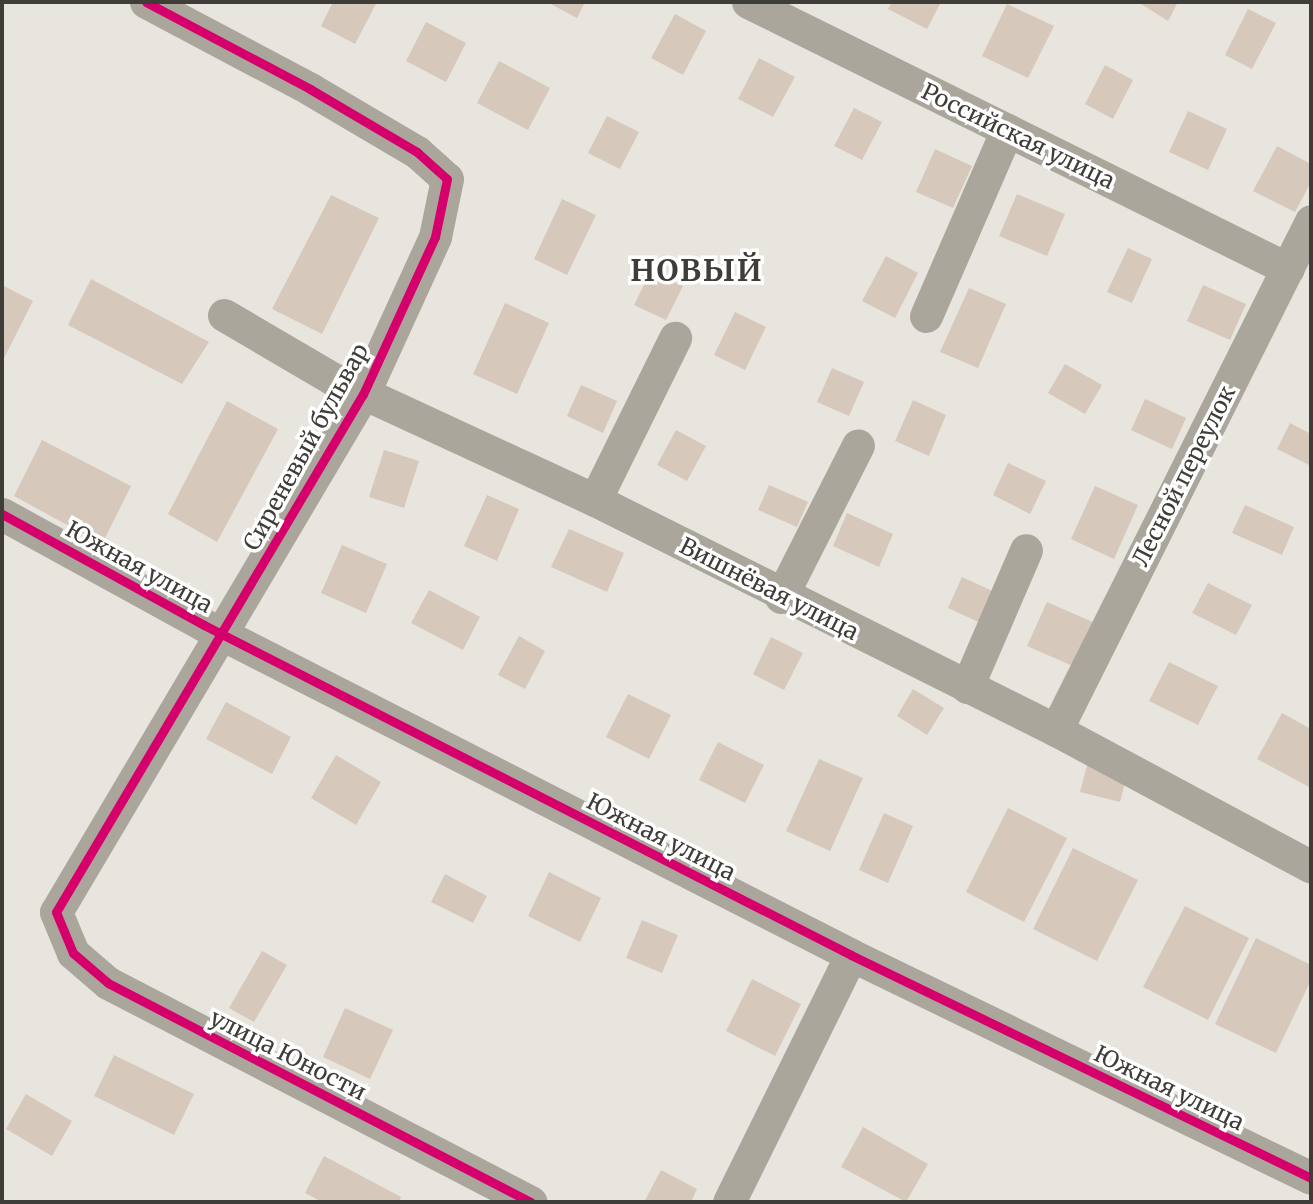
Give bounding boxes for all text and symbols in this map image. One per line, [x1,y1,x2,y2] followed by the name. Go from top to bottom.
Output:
[917,77,1119,195] street label: Российская улица
[631,252,763,288] district label: НОВЫЙ
[238,339,374,555] street label: Сиреневый бульвар
[1127,381,1241,571] street label: Лесной переулок
[61,515,217,619] street label: Южная улица
[675,532,863,646] street label: Вишнёвая улица
[582,788,740,886] street label: Южная улица
[205,1004,371,1106] street label: улица Юности
[1090,1040,1248,1136] street label: Южная улица

